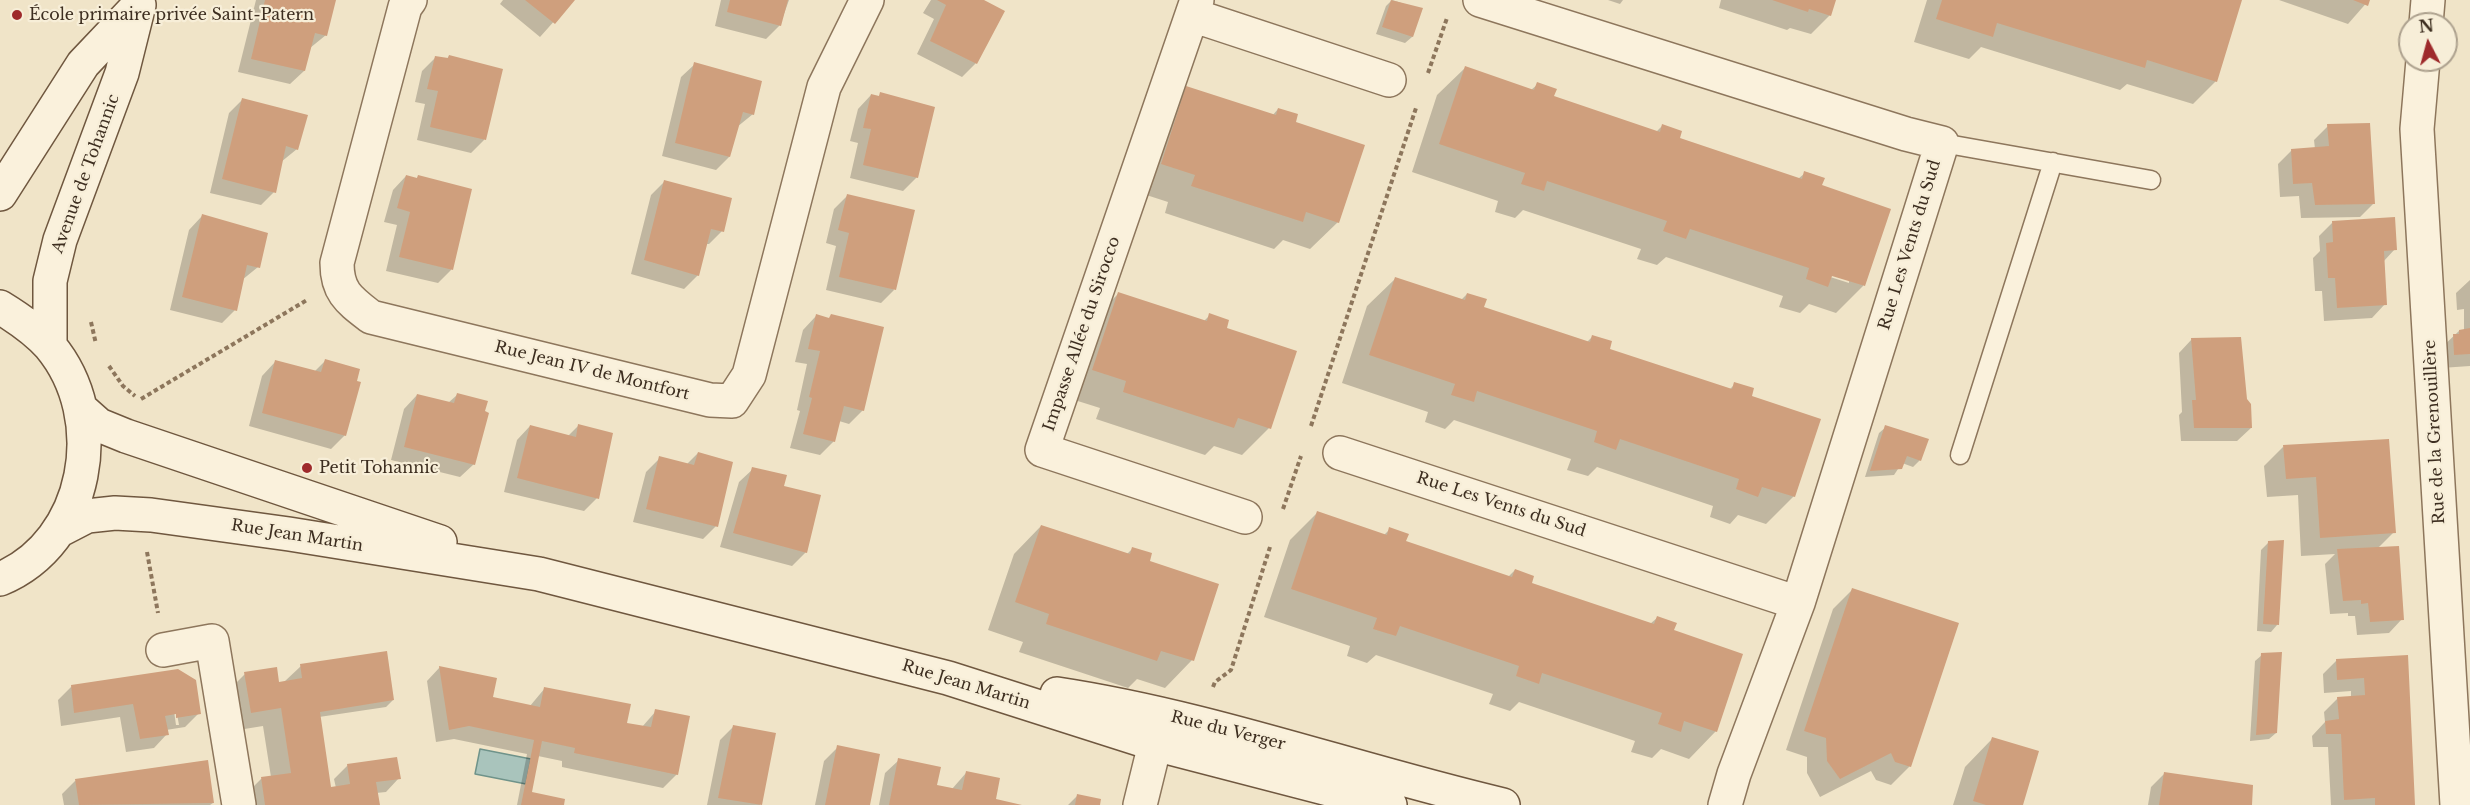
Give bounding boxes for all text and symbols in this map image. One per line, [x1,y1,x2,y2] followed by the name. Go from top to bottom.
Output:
[29,5,314,25] place label: École primaire privée Saint-Patern
[10,8,24,22] marker: École primaire privée Saint-Patern
[2398,12,2458,72] north arrow
[2418,15,2435,37] text: N
[48,92,124,256] street label: Avenue de Tohannic
[1875,158,1945,332] street label: Rue Les Vents du Sud
[1040,234,1124,434] street label: Impasse Allée du Sirocco
[493,337,691,405] street label: Rue Jean IV de Montfort
[2421,339,2449,525] street label: Rue de la Grenouillère
[319,458,438,478] place label: Petit Tohannic
[300,461,314,475] marker: Petit Tohannic
[1414,469,1588,541] street label: Rue Les Vents du Sud
[230,516,364,556] street label: Rue Jean Martin
[900,656,1032,714] street label: Rue Jean Martin
[1169,707,1287,755] street label: Rue du Verger

